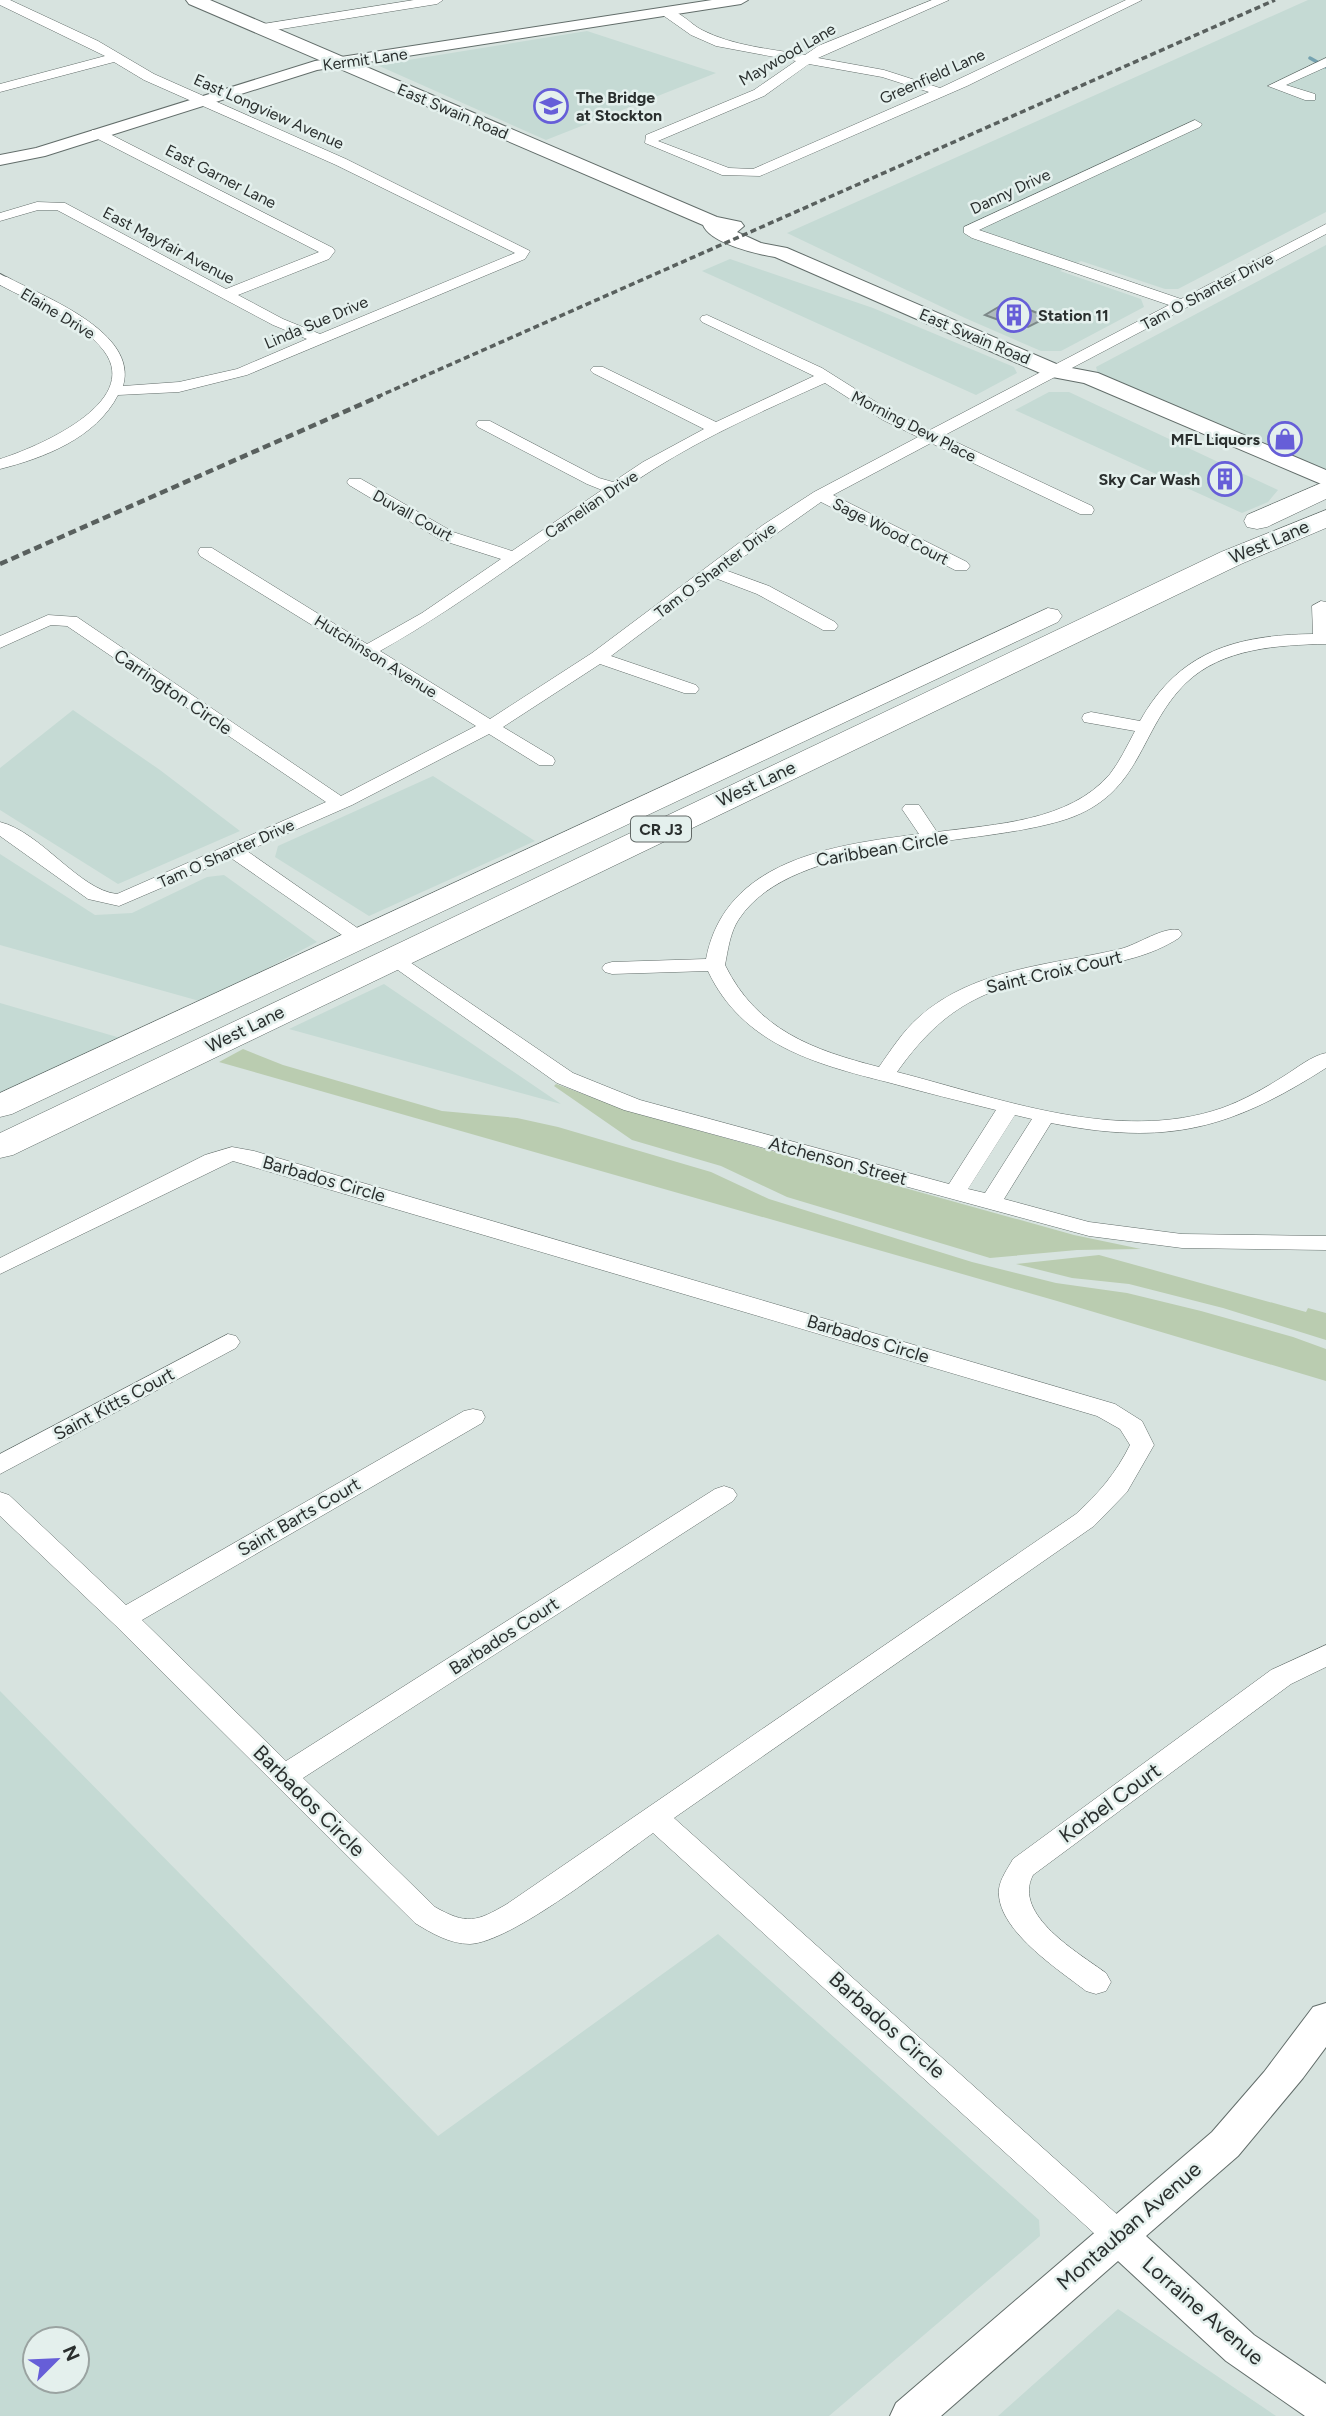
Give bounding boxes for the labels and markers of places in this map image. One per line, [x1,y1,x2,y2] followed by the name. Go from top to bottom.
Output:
[532,87,570,125] school or university icon: The Bridge at Stockton
[576,88,662,125] place label: The Bridge at Stockton
[995,296,1033,334] building icon: Station 11
[1038,306,1109,325] place label: Station 11
[1266,420,1304,458] shop icon: MFL Liquors
[1171,430,1261,449] place label: MFL Liquors
[1206,460,1244,498] building icon: Sky Car Wash
[1098,470,1200,489] place label: Sky Car Wash

